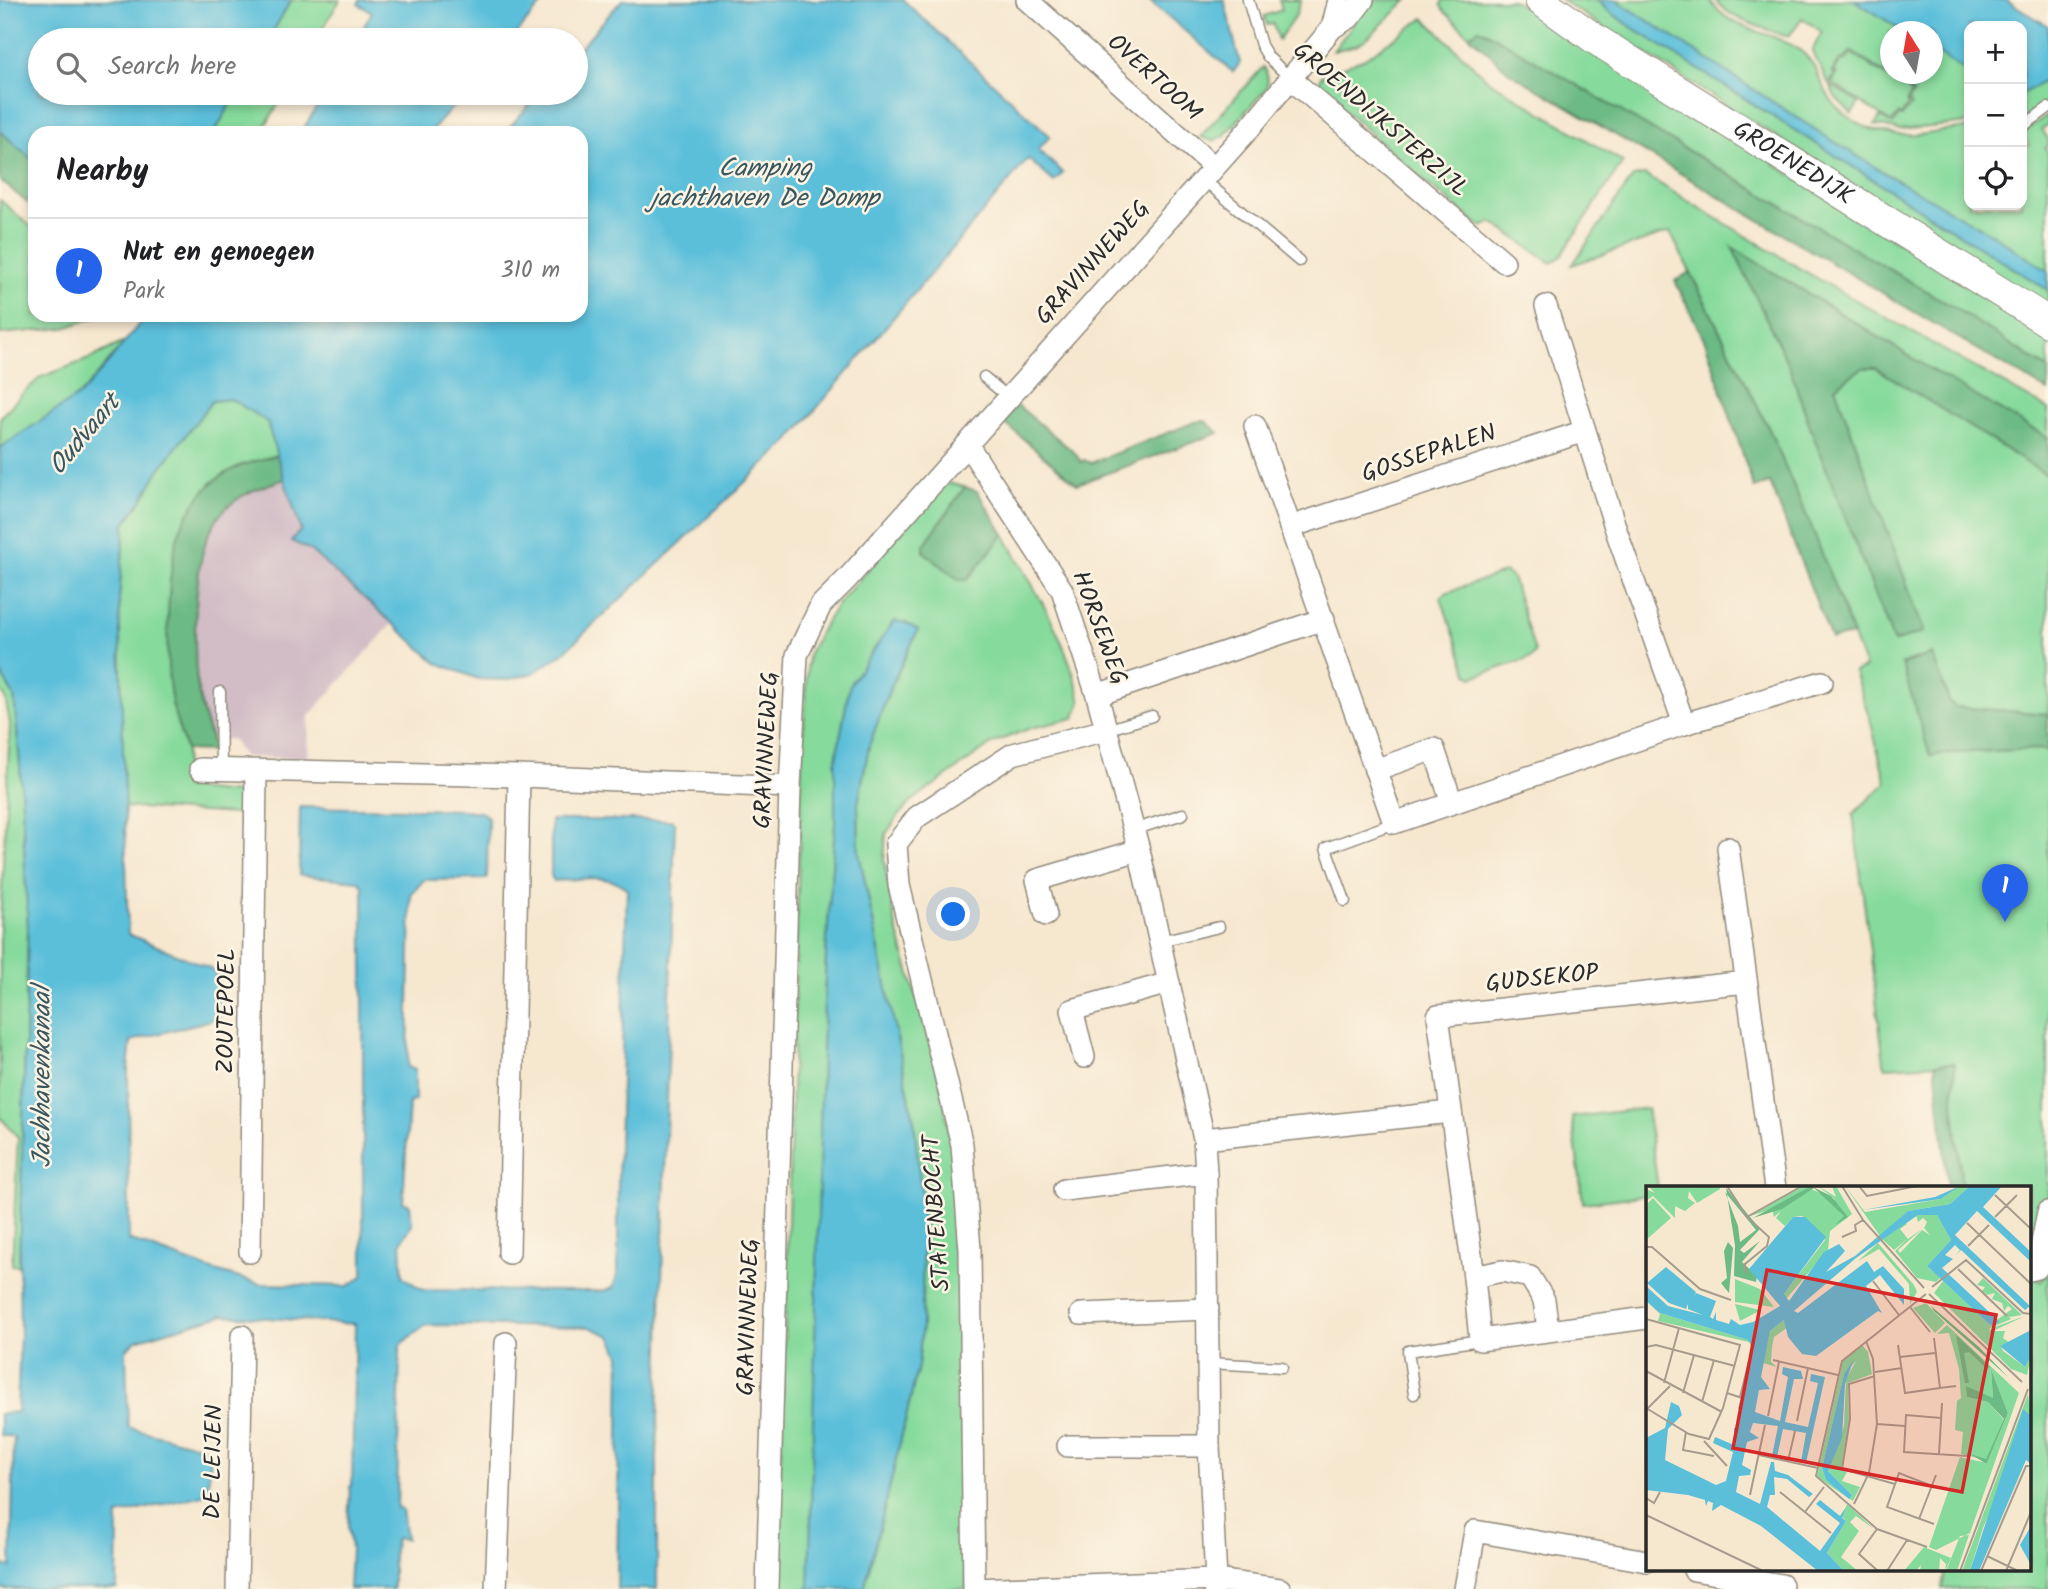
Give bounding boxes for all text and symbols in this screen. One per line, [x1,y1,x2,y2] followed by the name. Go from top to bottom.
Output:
[1880,21,1943,84] north arrow
[1964,21,2027,210] map controls
[1964,21,2027,84] button: +
[1098,24,1210,132] street label: OVERTOOM
[28,28,588,105] search box
[1283,32,1477,208] street label: GROENDIJKSTERZIJL
[108,46,236,88] text: Search here
[52,48,90,86] icon: search
[1964,84,2027,147] button: −
[1725,110,1862,216] street label: GROENEDIJK
[1964,147,2027,210] button: locate
[56,148,148,196] text: Nearby
[644,148,882,220] water label: Camping jachthaven De Domp
[1026,191,1160,335] street label: GRAVINNEWEG
[123,232,315,274] text: Nut en genoegen
[76,253,82,289] text: 1
[501,253,560,289] text: 310 m
[123,274,165,310] text: Park
[38,382,134,485] water label: Oudvaart
[1356,414,1502,494] street label: GOSSEPALEN
[1060,565,1138,691] street label: HORSEWEG
[743,670,791,830] street label: GRAVINNEWEG
[1982,864,2028,922] pin: 1
[936,897,970,931] your location
[206,948,248,1074] street label: ZOUTEPOEL
[1484,954,1601,1004] street label: GUDSEKOP
[22,982,64,1168] water label: Jachhavenkanaal
[912,1131,962,1292] street label: STATENBOCHT
[1646,1186,2030,1572] inset map
[727,1238,771,1396] street label: GRAVINNEWEG
[193,1404,235,1520] street label: DE LEIJEN

